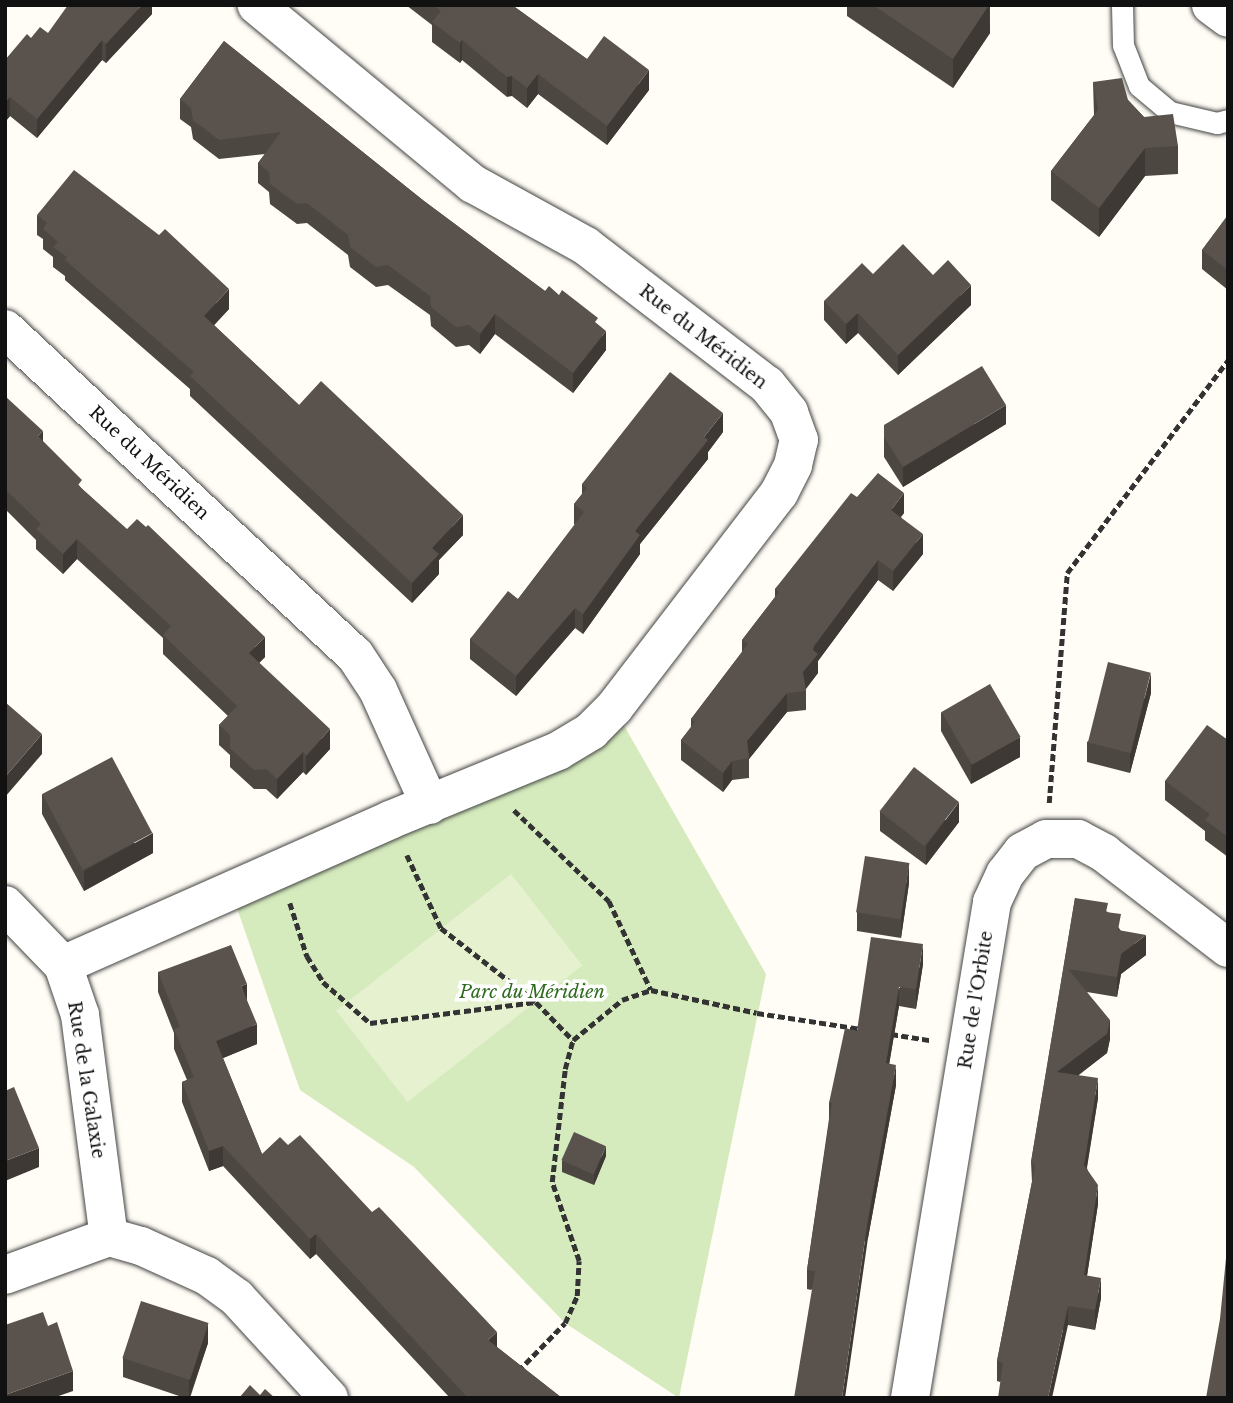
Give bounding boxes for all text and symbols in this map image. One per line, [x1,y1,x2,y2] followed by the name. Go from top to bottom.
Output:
[635,280,771,394] street label: Rue du Méridien
[84,402,214,524] street label: Rue du Méridien
[954,929,998,1071] street label: Rue de l'Orbite
[459,981,605,1003] park label: Parc du Méridien
[63,1000,109,1160] street label: Rue de la Galaxie

